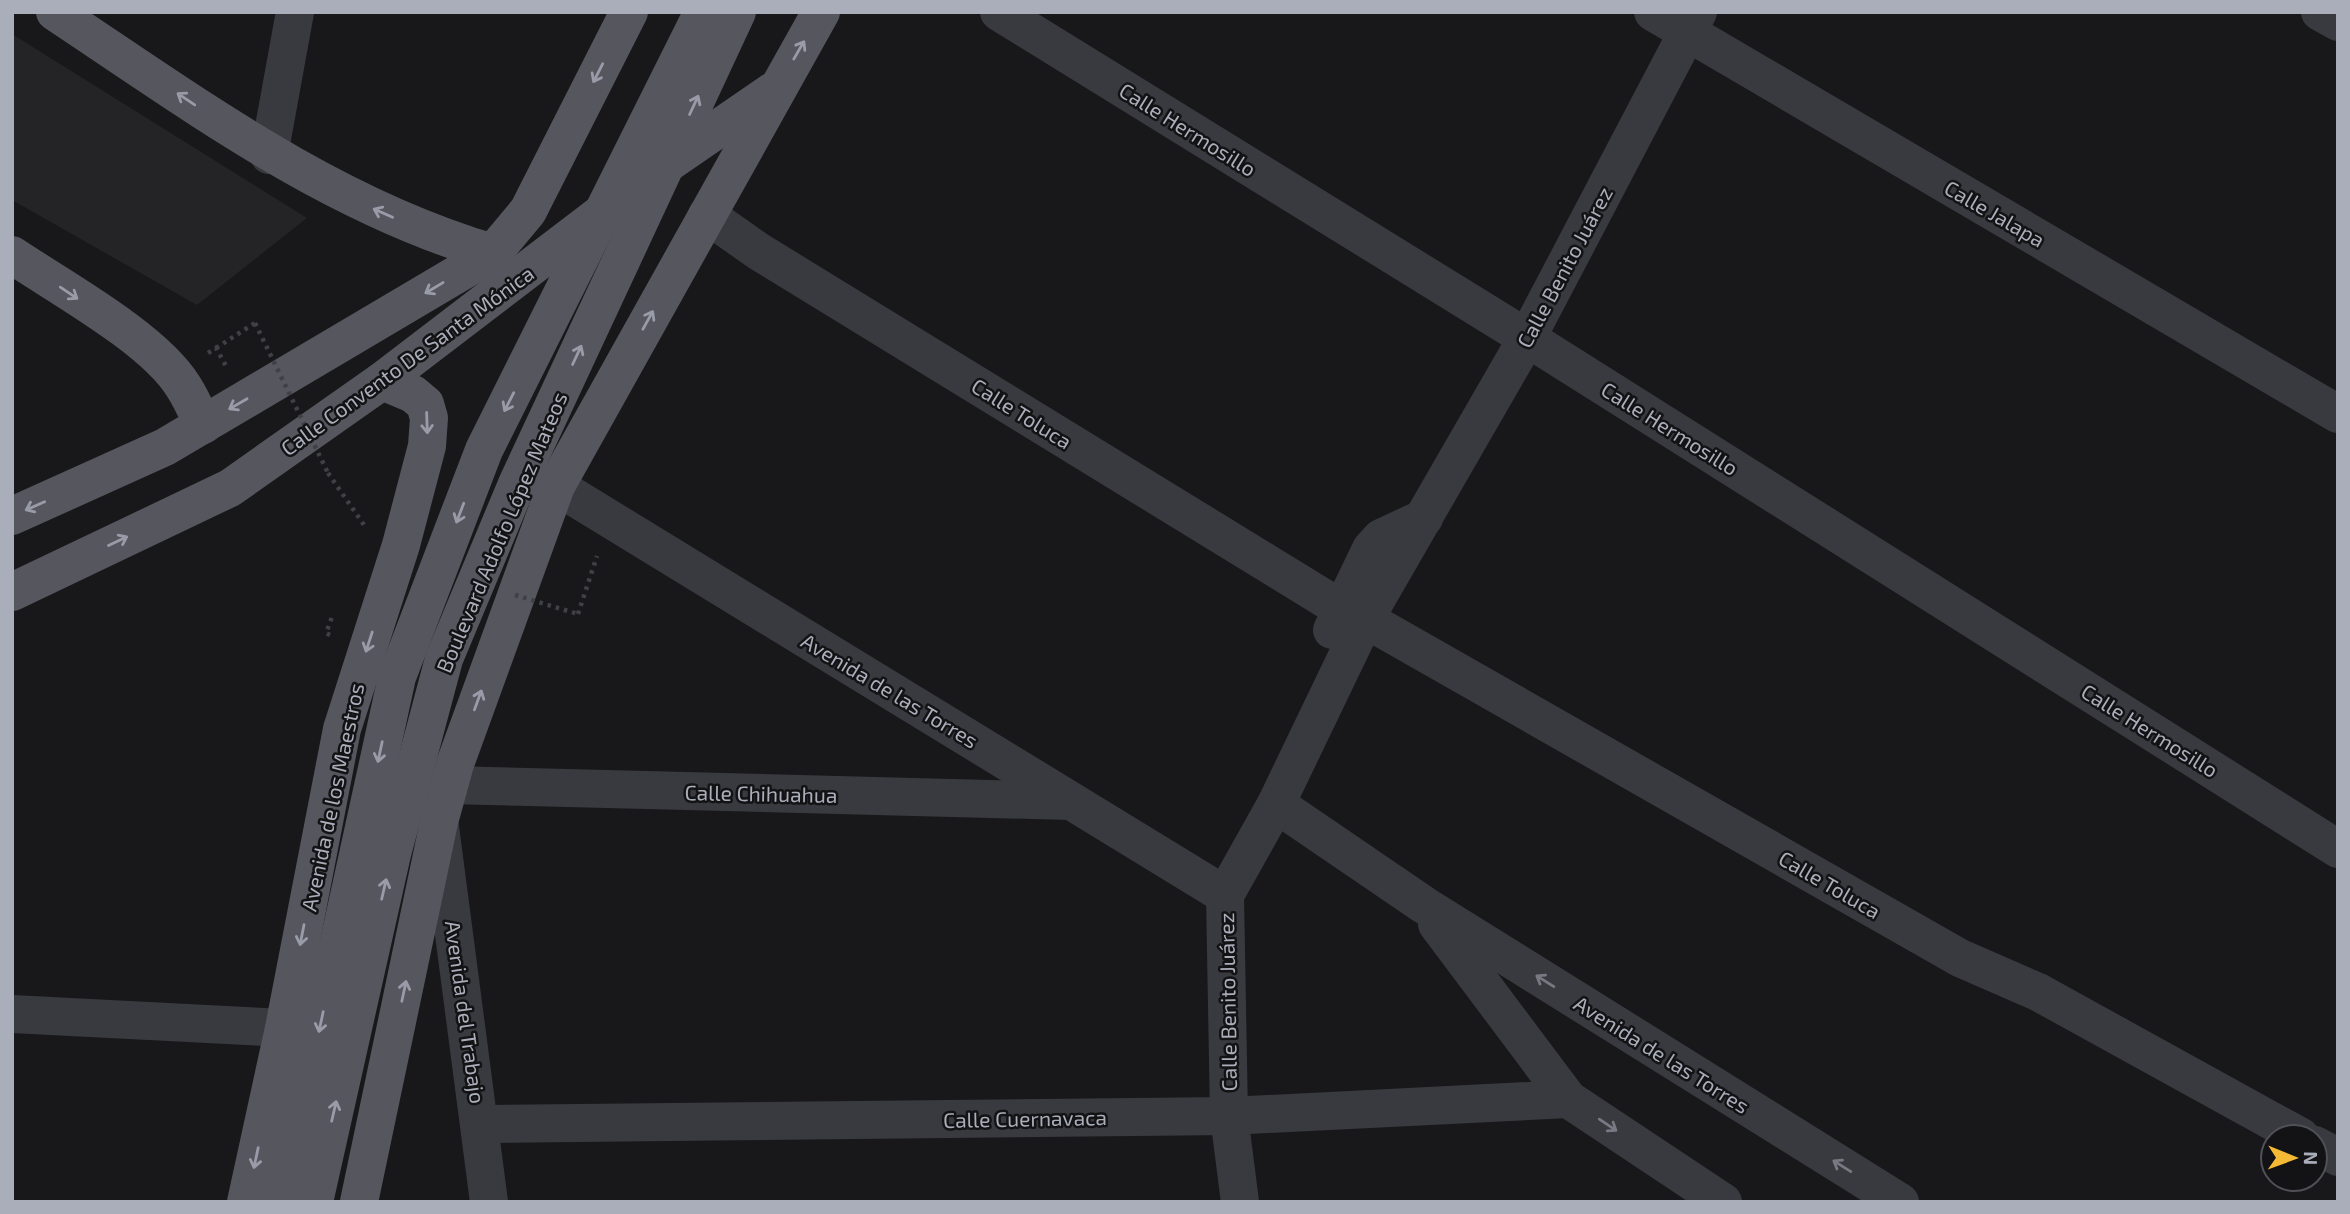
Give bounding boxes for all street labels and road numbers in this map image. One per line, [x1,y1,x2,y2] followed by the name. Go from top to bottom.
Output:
[1115,77,1261,181] street label: Calle Hermosillo
[1940,174,2050,252] street label: Calle Jalapa
[1511,182,1617,352] street label: Calle Benito Juárez
[276,260,538,460] street label: Calle Convento De Santa Mónica
[967,372,1077,454] street label: Calle Toluca
[1597,376,1743,480] street label: Calle Hermosillo
[430,388,572,676] street label: Boulevard Adolfo López Mateos
[797,627,983,753] street label: Avenida de las Torres
[2077,678,2223,782] street label: Calle Hermosillo
[296,681,368,913] street label: Avenida de los Maestros
[684,779,838,807] street label: Calle Chihuahua
[1775,845,1885,923] street label: Calle Toluca
[1213,912,1241,1092] street label: Calle Benito Juárez
[440,919,491,1105] street label: Avenida del Trabajo
[1570,990,1754,1118] street label: Avenida de las Torres
[943,1104,1107,1132] street label: Calle Cuernavaca

